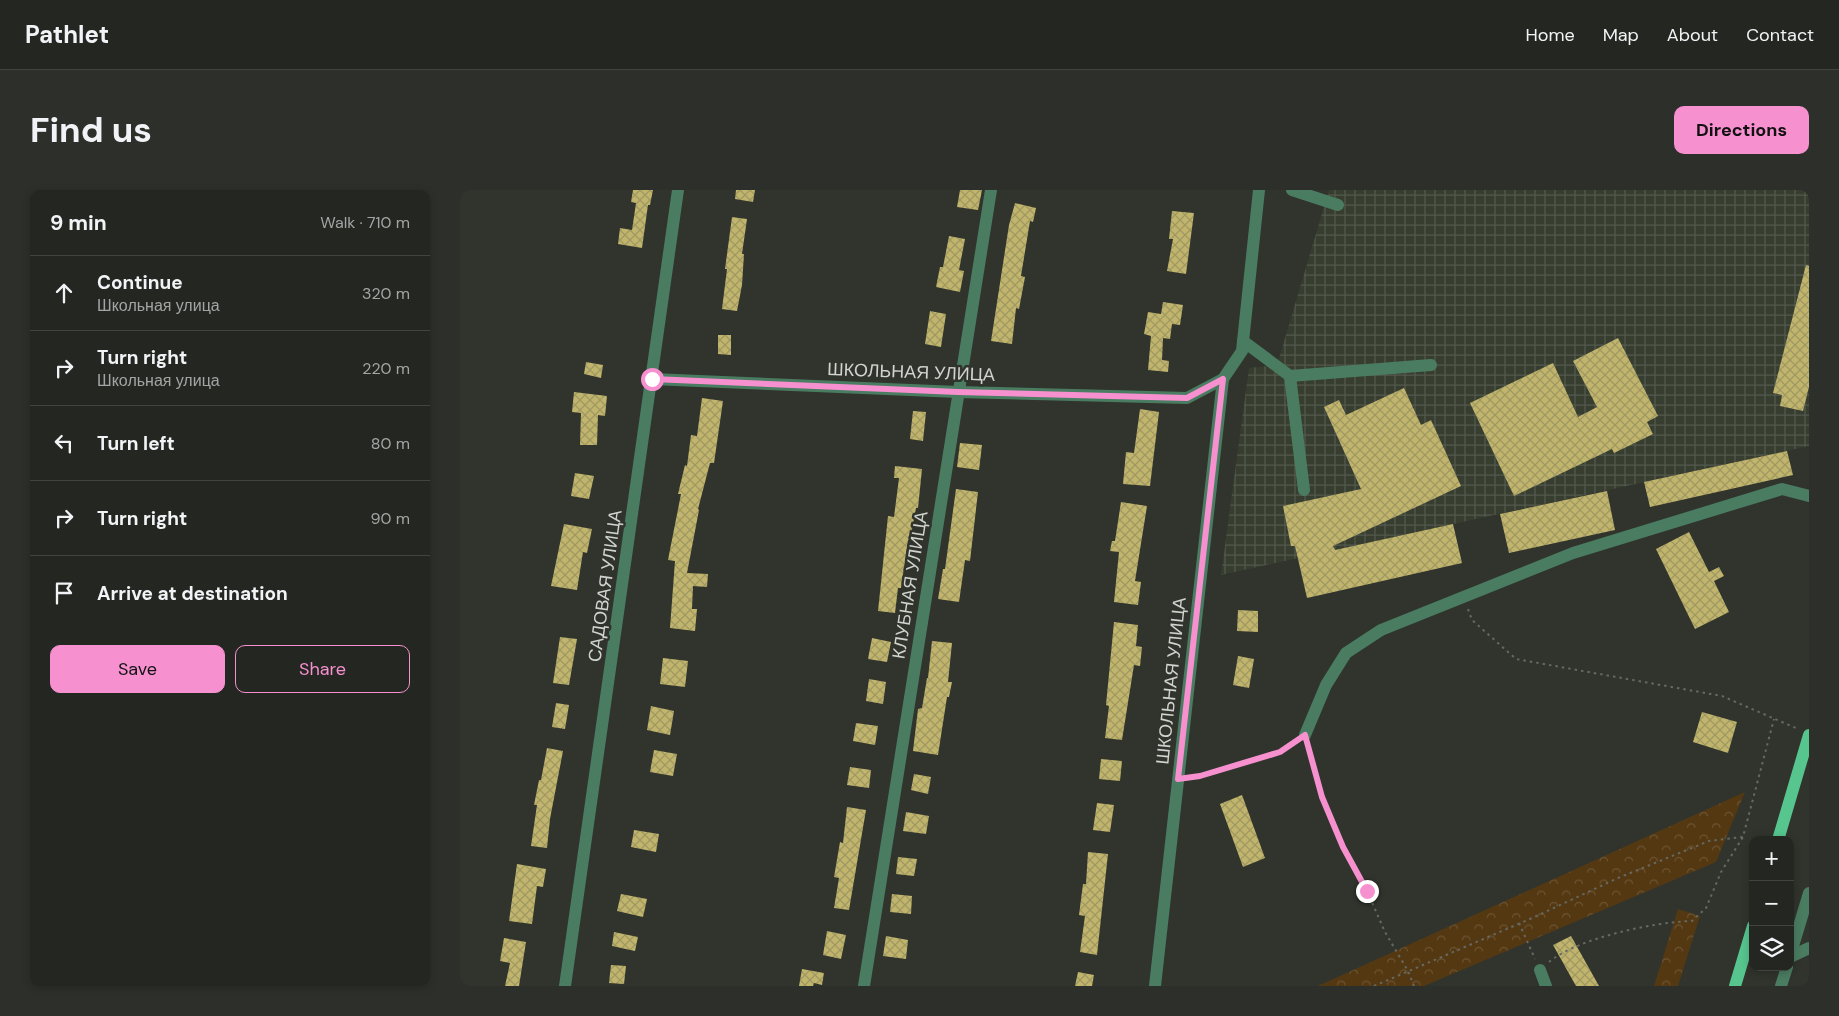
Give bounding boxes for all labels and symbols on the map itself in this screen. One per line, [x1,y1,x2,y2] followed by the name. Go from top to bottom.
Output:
[827,357,995,387] street label: ШКОЛЬНАЯ УЛИЦА
[641,368,664,391] route start
[582,508,628,664] street label: САДОВАЯ УЛИЦА
[886,509,934,661] street label: КЛУБНАЯ УЛИЦА
[1150,596,1192,766] street label: ШКОЛЬНАЯ УЛИЦА
[1356,880,1379,903] route end

